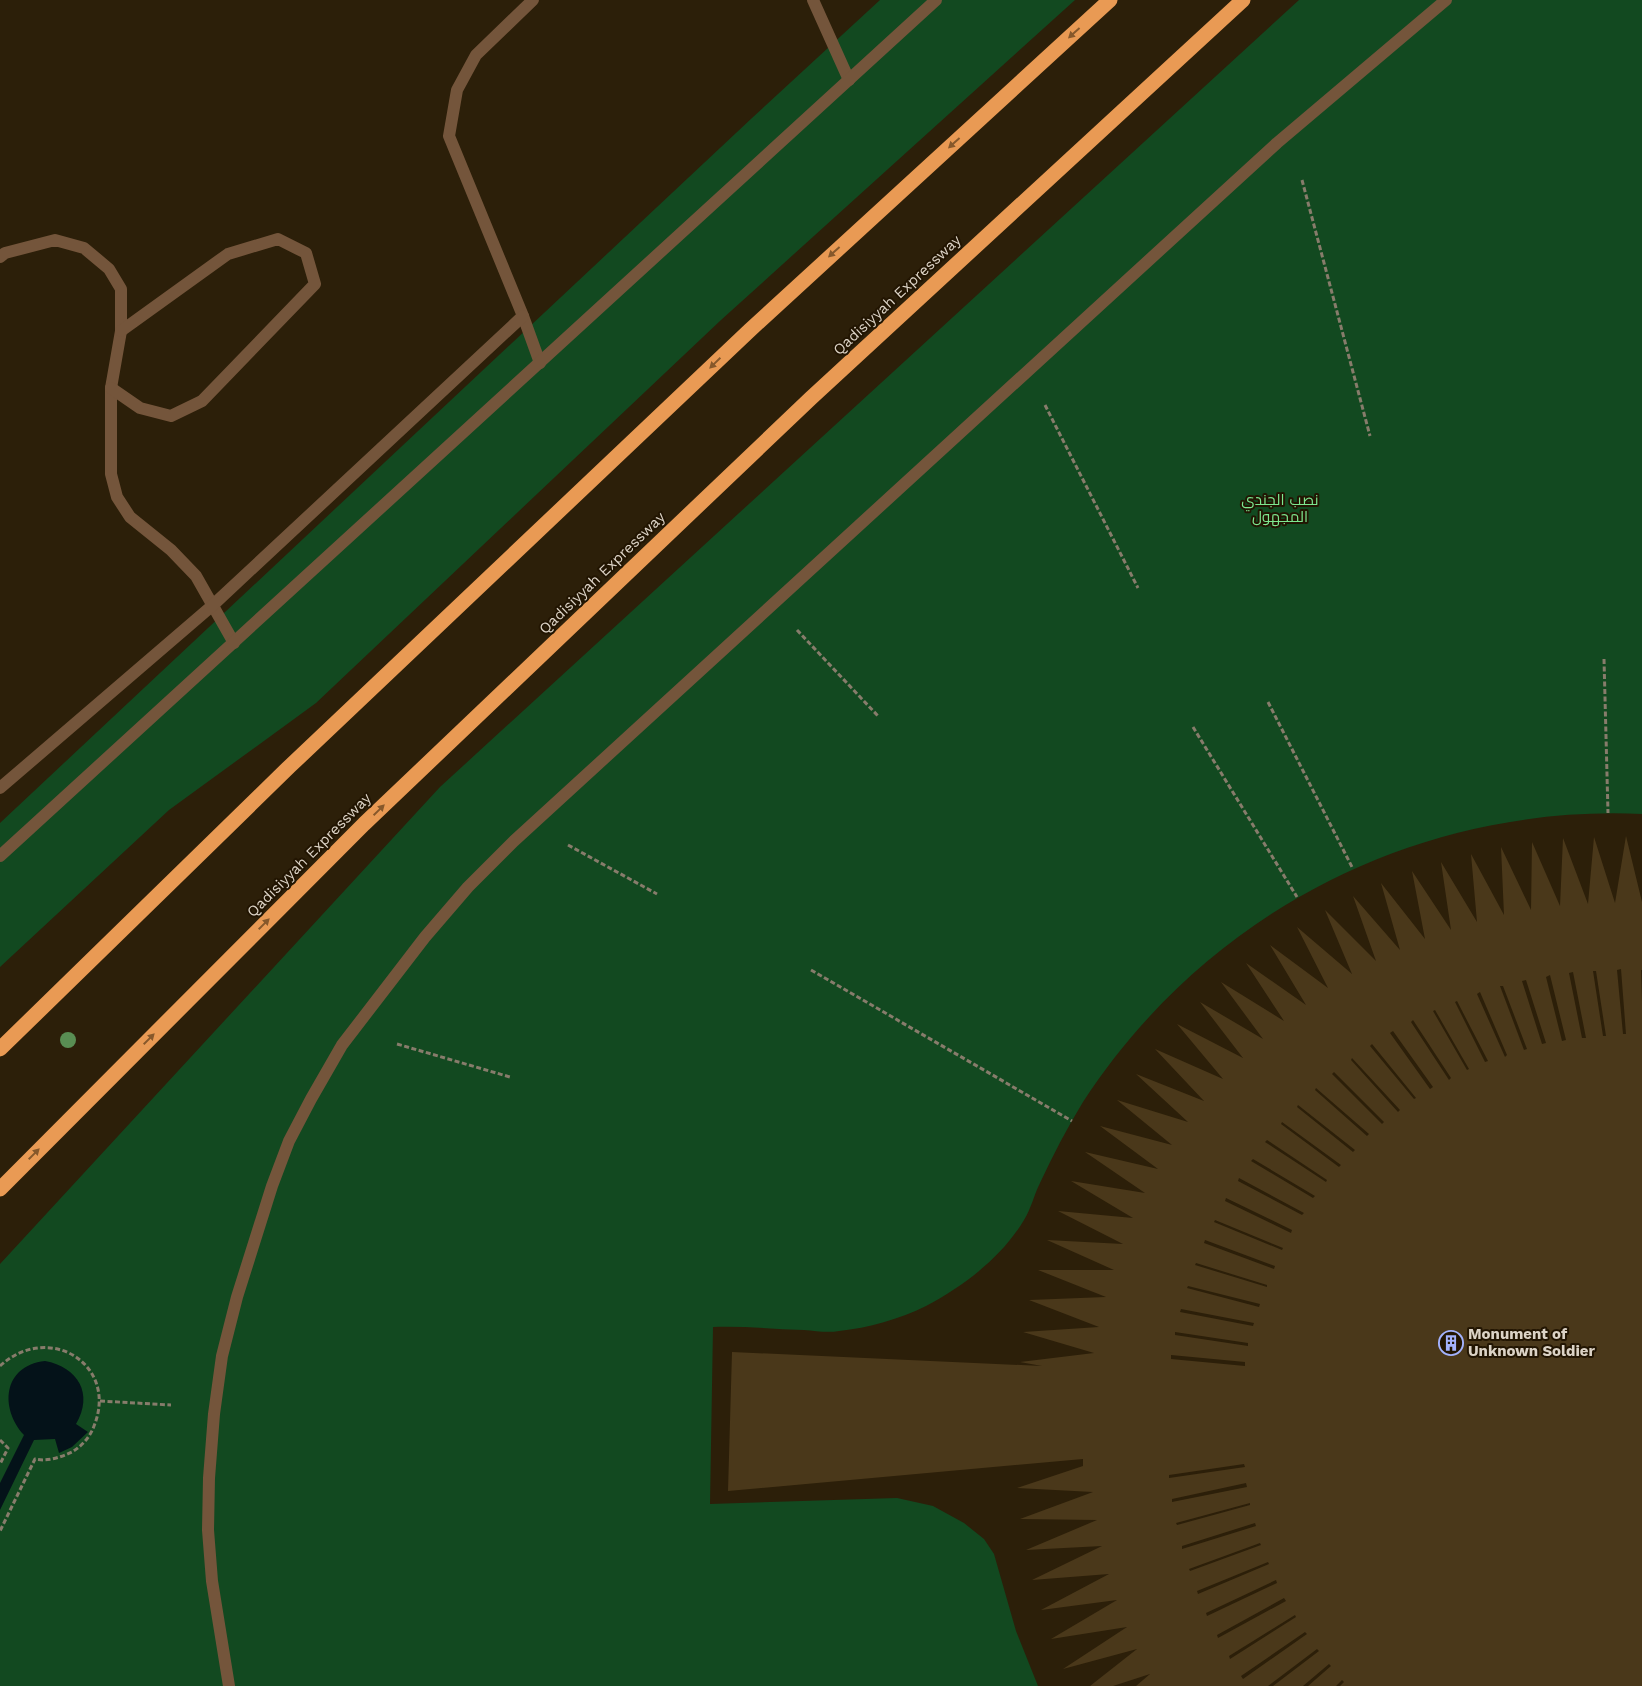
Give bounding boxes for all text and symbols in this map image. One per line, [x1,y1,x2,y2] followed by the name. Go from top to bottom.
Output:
[1068,27,1080,39] one-way arrow
[948,137,960,149] one-way arrow
[829,231,965,359] street label: Qadisiyyah Expressway
[827,247,840,258] one-way arrow
[709,357,721,369] one-way arrow
[1241,491,1319,527] park label: نصب الجندي المجهول
[535,508,669,638] street label: Qadisiyyah Expressway
[243,789,375,921] street label: Qadisiyyah Expressway
[373,804,385,816] one-way arrow
[258,918,270,930] one-way arrow
[143,1034,155,1046] one-way arrow
[28,1149,40,1161] one-way arrow
[1468,1325,1595,1360] place label: Monument of Unknown Soldier
[1438,1330,1464,1356] building icon: Monument of Unknown Soldier

